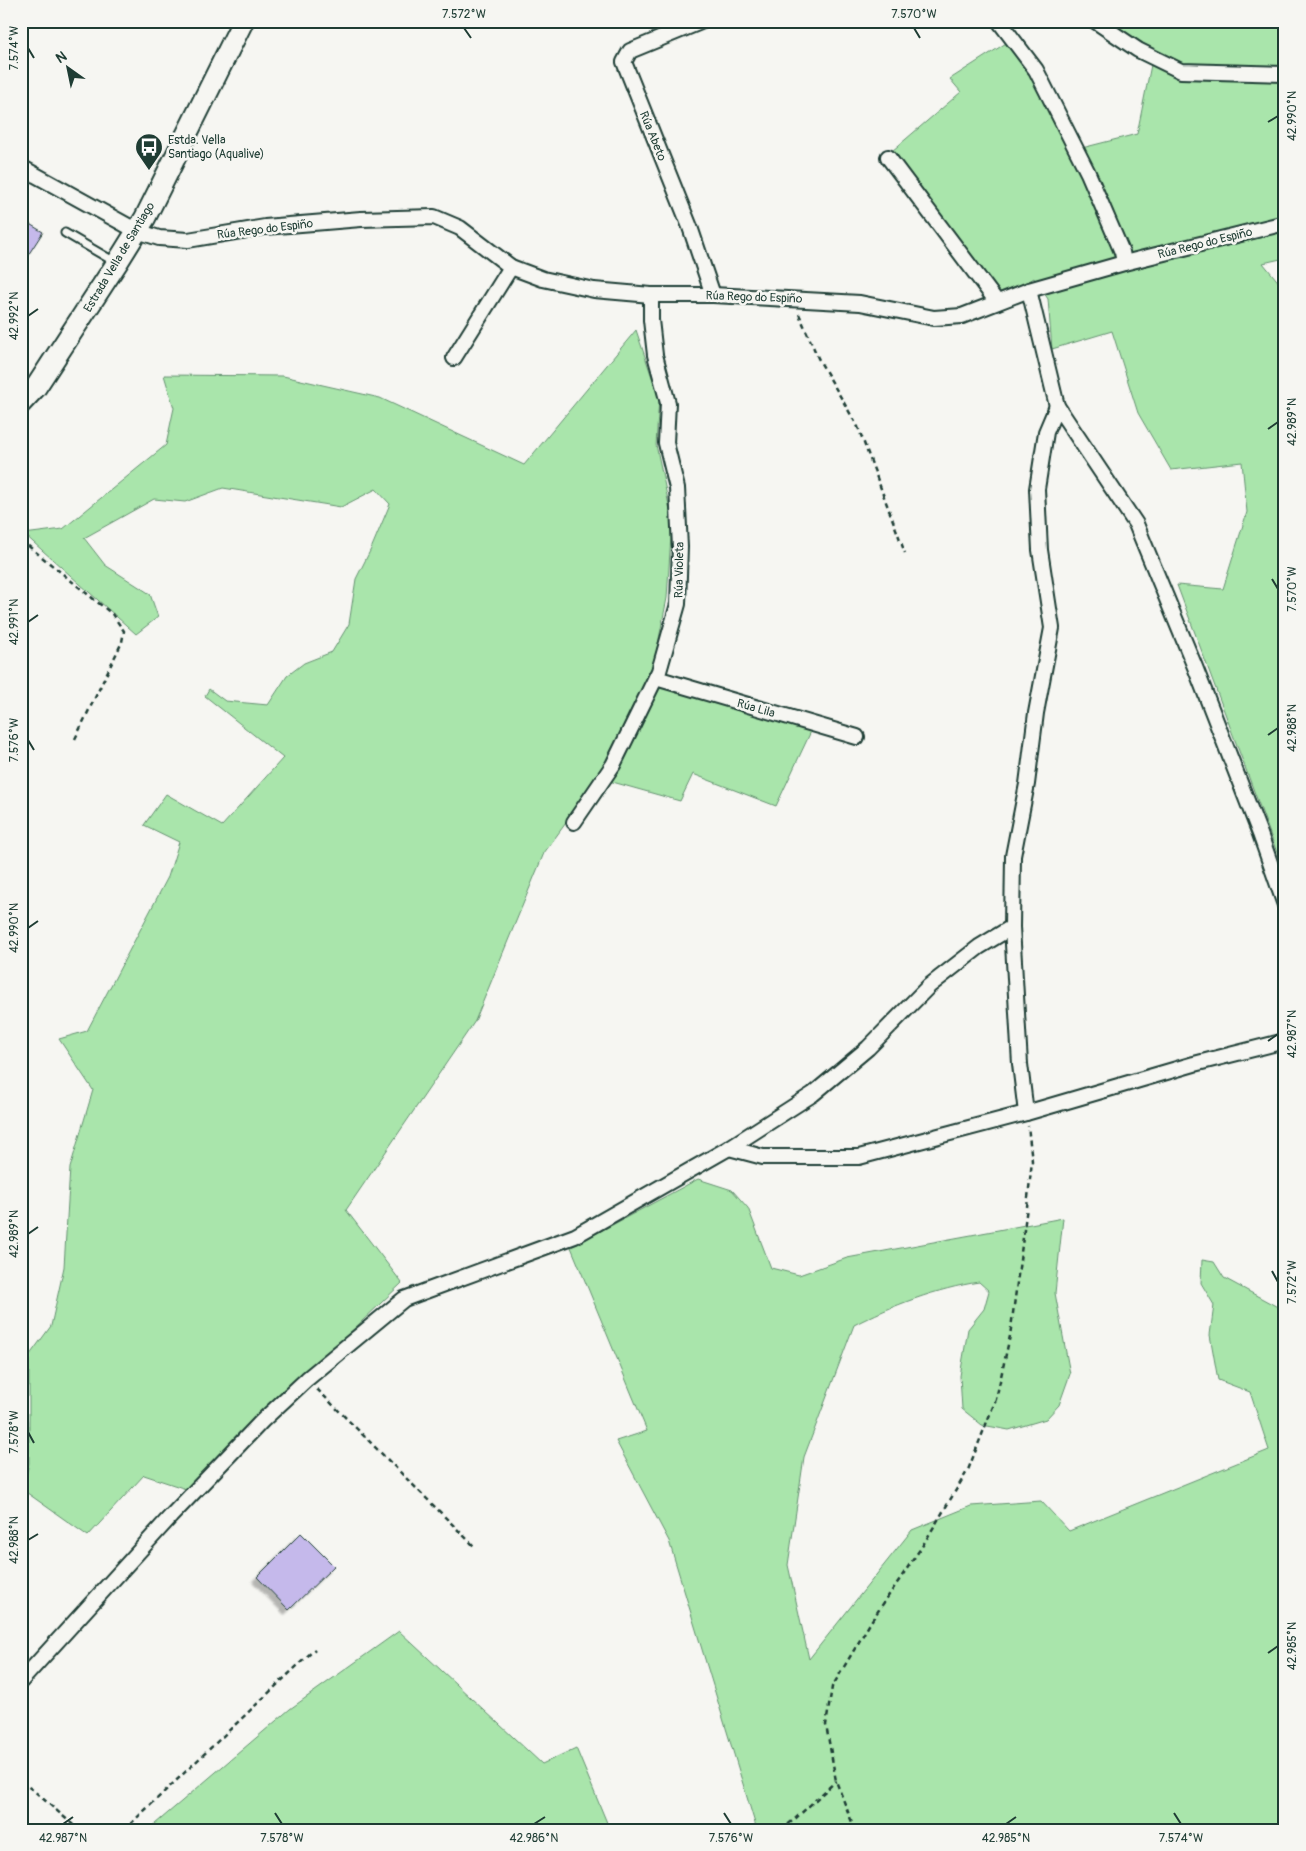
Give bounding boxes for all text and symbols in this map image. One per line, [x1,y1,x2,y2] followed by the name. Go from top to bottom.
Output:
[442,7,486,22] text: 7.572°W
[891,7,937,22] text: 7.570°W
[7,26,22,70] text: 7.574°W
[42,42,92,92] north arrow
[53,48,70,67] text: N
[1285,91,1300,141] text: 42.990°N
[636,109,669,164] street label: Rúa Abeto
[134,132,164,171] bus stop icon: Estda. Vella Santiago (Aqualive)
[168,133,264,162] place label: Estda. Vella Santiago (Aqualive)
[81,199,159,315] street label: Estrada Vella de Santiago
[216,216,315,243] street label: Rúa Rego do Espiño
[1156,224,1254,262] street label: Rúa Rego do Espiño
[705,288,803,307] street label: Rúa Rego do Espiño
[7,292,22,340] text: 42.992°N
[1285,398,1300,446] text: 42.989°N
[672,541,687,598] street label: Rúa Violeta
[1285,566,1300,612] text: 7.570°W
[7,599,22,645] text: 42.991°N
[735,696,777,721] street label: Rúa Lila
[1285,704,1300,752] text: 42.988°N
[7,718,22,762] text: 7.576°W
[7,903,22,953] text: 42.990°N
[1285,1010,1300,1058] text: 42.987°N
[7,1210,22,1258] text: 42.989°N
[1285,1260,1300,1304] text: 7.572°W
[7,1410,22,1454] text: 7.578°W
[7,1516,22,1564] text: 42.988°N
[1285,1622,1300,1670] text: 42.985°N
[39,1831,87,1846] text: 42.987°N
[260,1831,304,1846] text: 7.578°W
[510,1831,558,1846] text: 42.986°N
[709,1831,753,1846] text: 7.576°W
[982,1831,1030,1846] text: 42.985°N
[1159,1831,1203,1846] text: 7.574°W

